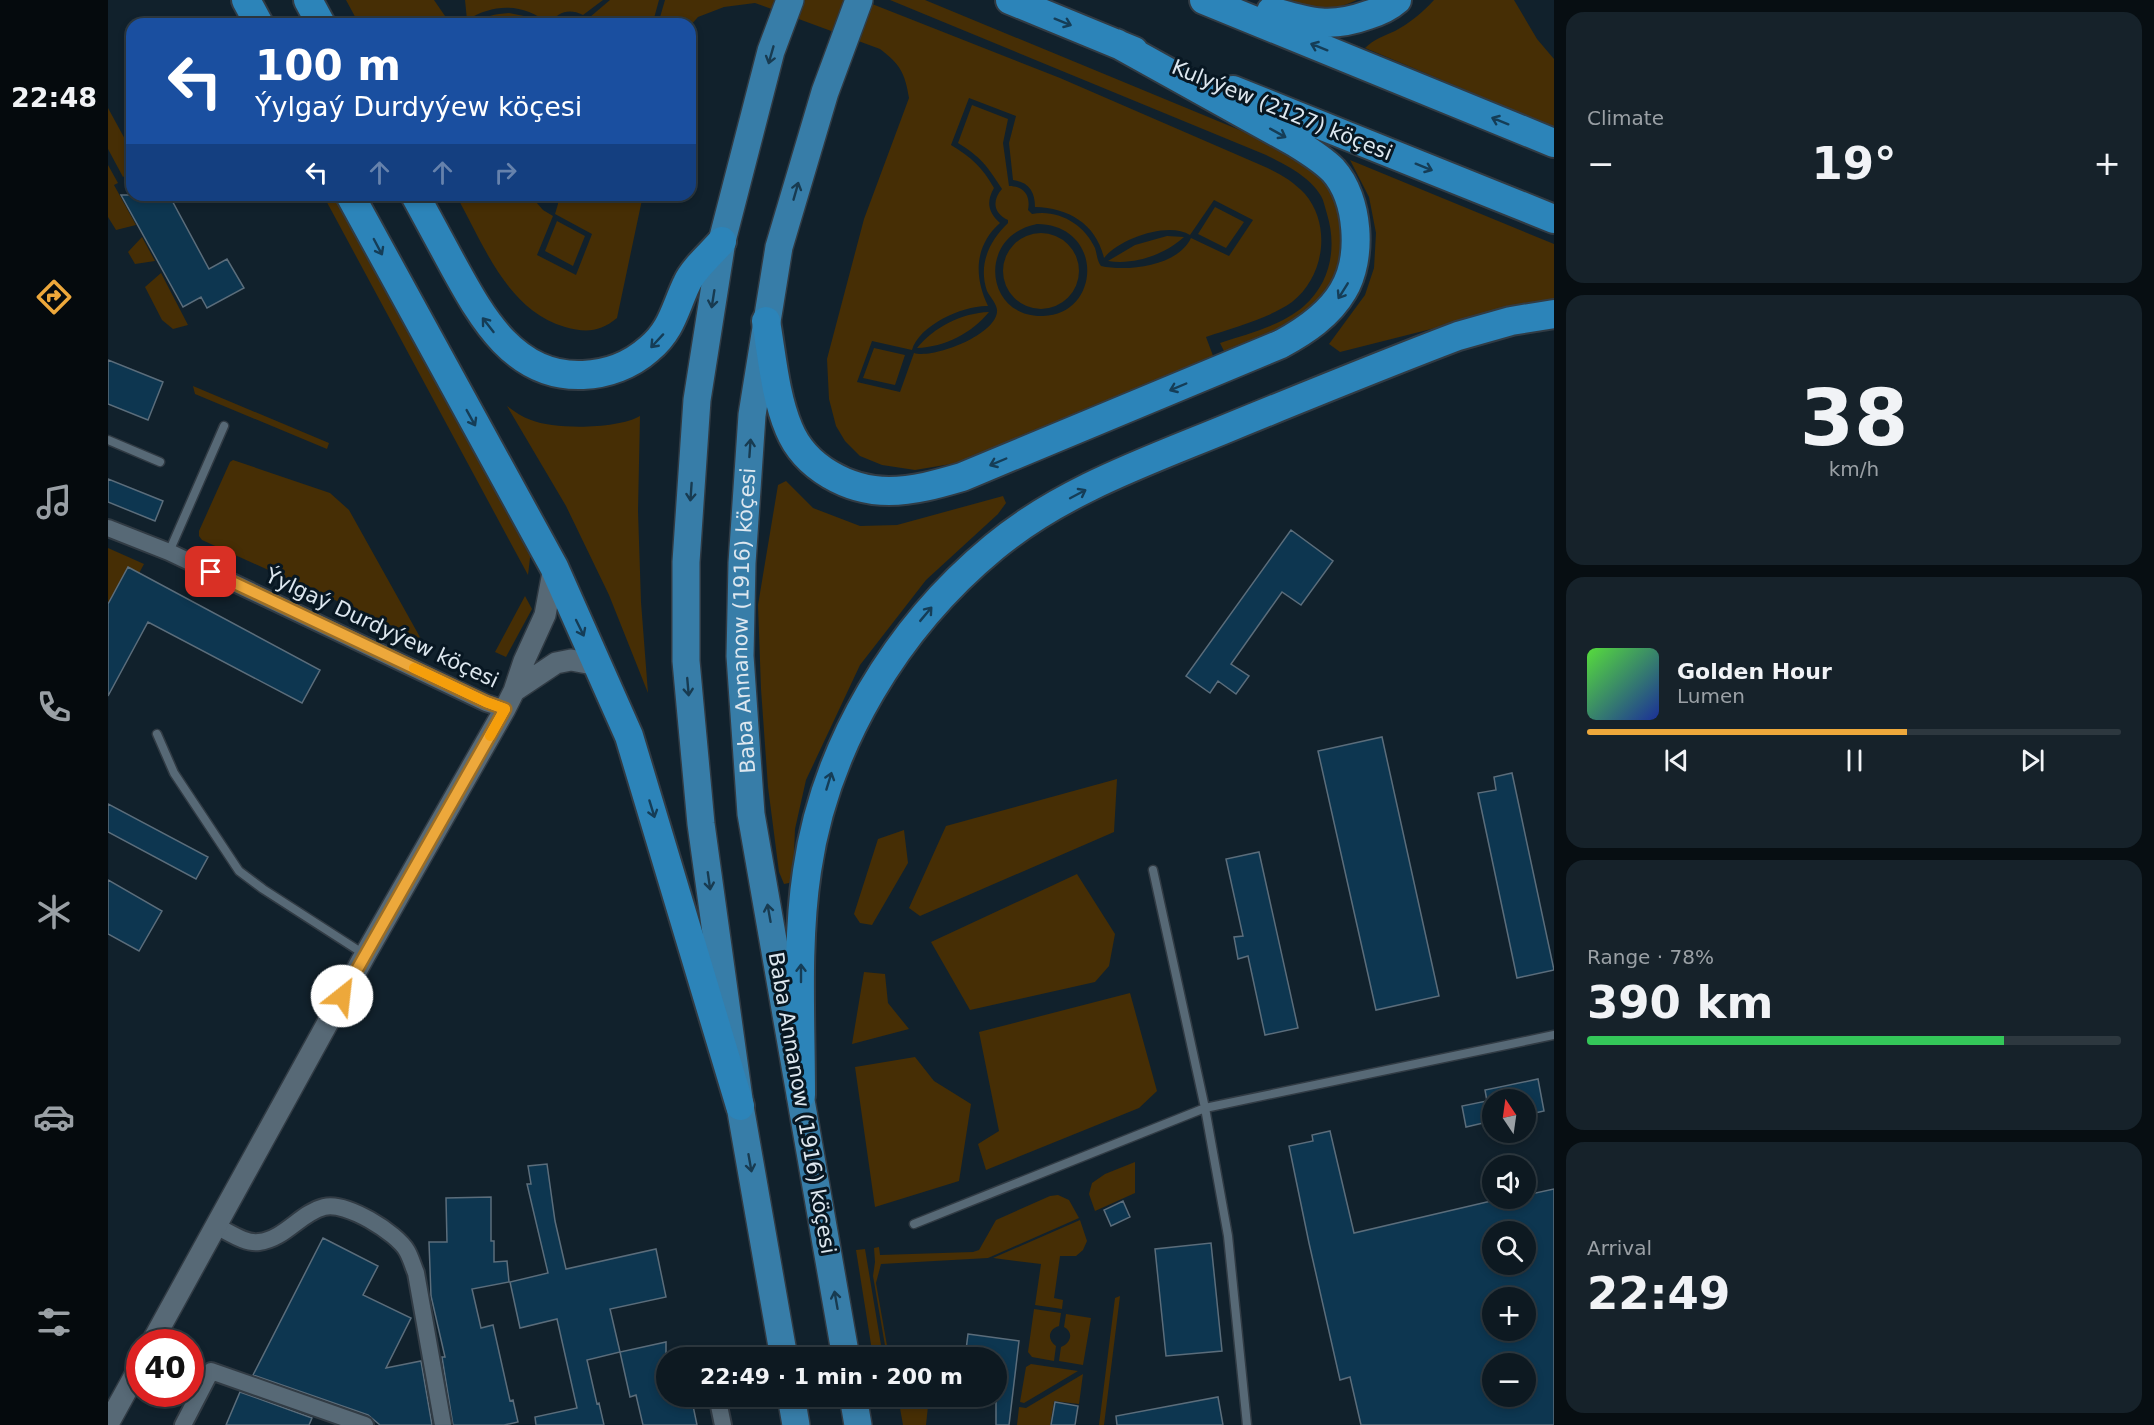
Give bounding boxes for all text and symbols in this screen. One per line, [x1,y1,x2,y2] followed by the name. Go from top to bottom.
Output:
[1053,17,1072,28] one-way arrow
[255,41,401,90] text: 100 m
[1311,41,1329,52] one-way arrow
[156,42,234,120] icon: left
[765,45,776,64] one-way arrow
[1168,55,1396,165] street label: Kulyýew (2127) köçesi
[11,82,97,113] text: 22:48
[255,91,582,122] text: Ýylgaý Durdyýew köçesi
[1587,106,1664,130] text: Climate
[1491,115,1510,126] one-way arrow
[1269,127,1286,139] one-way arrow
[1811,137,1897,190] text: 19°
[1587,144,1615,183] text: −
[2093,144,2121,183] text: +
[300,156,333,189] icon: left
[363,156,396,189] icon: ahead
[426,156,459,189] icon: ahead
[489,156,522,189] icon: right
[1414,162,1433,173] one-way arrow
[791,182,802,201] one-way arrow
[373,237,384,255] one-way arrow
[33,276,75,318] icon: directions
[1336,282,1348,299] one-way arrow
[707,288,718,308] one-way arrow
[482,317,495,333] one-way arrow
[650,334,664,349] one-way arrow
[1800,373,1908,463] text: 38
[1169,382,1187,394] one-way arrow
[465,409,477,426] one-way arrow
[745,438,756,458] one-way arrow
[989,457,1007,468] one-way arrow
[1829,457,1879,481] text: km/h
[728,467,760,774] street label: Baba Annanow (1916) köçesi
[33,481,75,523] icon: music
[685,482,696,502] one-way arrow
[1069,488,1086,500] one-way arrow
[185,546,236,597] pin
[194,555,227,588] icon: arrive
[261,562,503,693] street label: Ýylgaý Durdyýew köçesi
[919,607,933,622] one-way arrow
[575,619,587,637] one-way arrow
[1677,659,1832,684] text: Golden Hour
[683,676,694,696] one-way arrow
[1677,684,1745,708] text: Lumen
[33,686,75,728] icon: phone
[1660,744,1693,777] icon: previous
[1838,744,1871,777] icon: pause
[2016,744,2049,777] icon: next
[824,772,835,791] one-way arrow
[647,799,658,818] one-way arrow
[704,870,715,890] one-way arrow
[33,891,75,933] icon: climate
[763,904,774,924] one-way arrow
[1587,945,1714,969] text: Range · 78%
[764,950,840,1256] street label: Baba Annanow (1916) köçesi
[310,964,374,1028] position arrow
[795,964,807,984] one-way arrow
[1587,976,1773,1029] text: 390 km
[1482,1089,1536,1143] north arrow
[1482,1089,1536,1407] map controls
[33,1096,75,1138] icon: car
[745,1153,756,1173] one-way arrow
[1482,1155,1536,1209] button: sound
[1482,1221,1536,1275] button: search
[1587,1236,1652,1260] text: Arrival
[1587,1267,1730,1320] text: 22:49
[1482,1287,1536,1341] button: +
[830,1290,841,1310] one-way arrow
[33,1301,75,1343] icon: filters
[126,1329,204,1407] speed limit sign: 40
[1482,1353,1536,1407] button: −
[700,1364,963,1389] text: 22:49 · 1 min · 200 m

